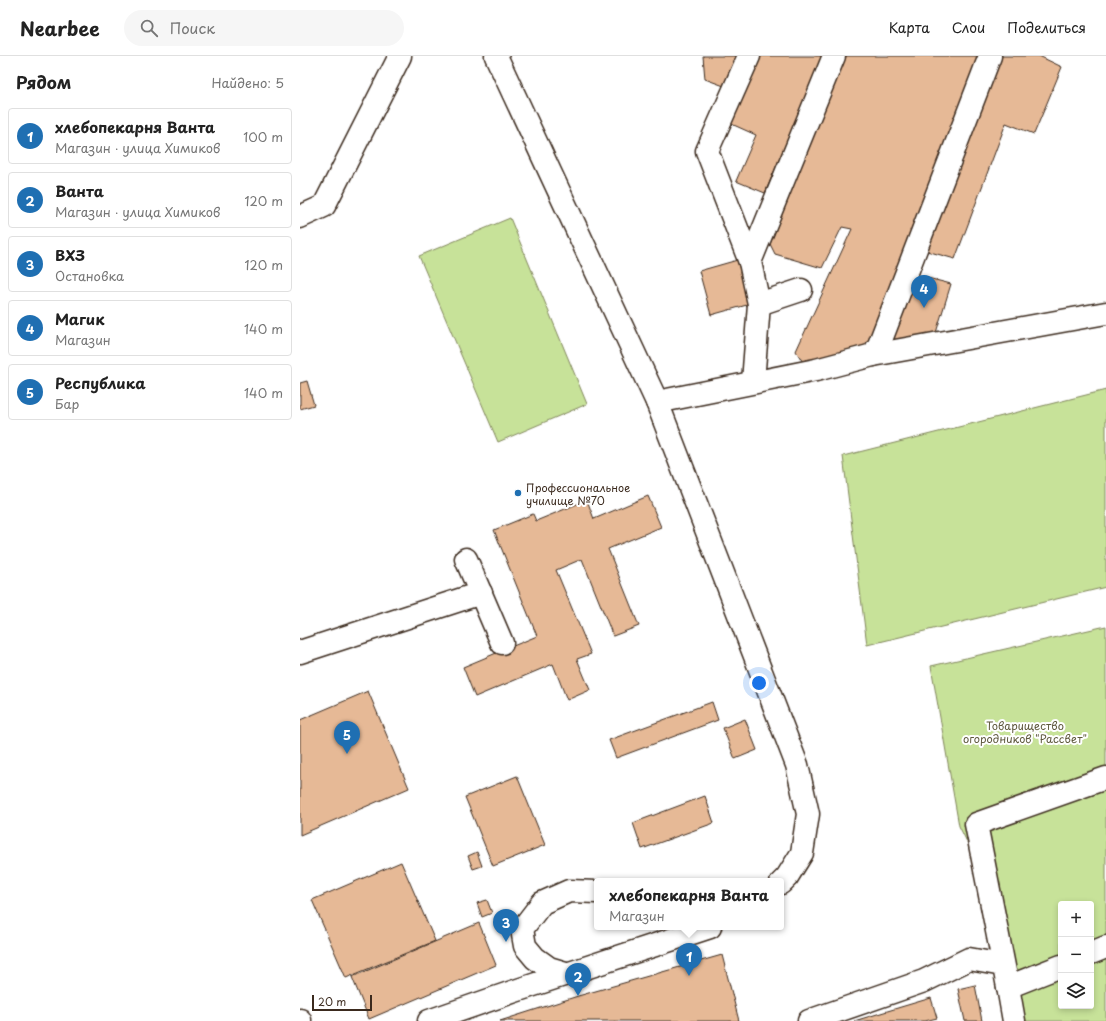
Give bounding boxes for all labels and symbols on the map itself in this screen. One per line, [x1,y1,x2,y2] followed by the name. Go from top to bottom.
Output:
[911,275,937,308] pin: 4
[526,479,630,509] place label: Профессиональное училище №70
[513,488,523,498] marker: Профессиональное училище №70
[749,673,769,693] your location
[963,717,1087,747] park label: Товарищество огородников "Рассвет"
[334,721,360,754] pin: 5
[493,909,519,942] pin: 3
[676,943,702,976] pin: 1
[565,963,591,996] pin: 2
[312,993,372,1012] scale bar

